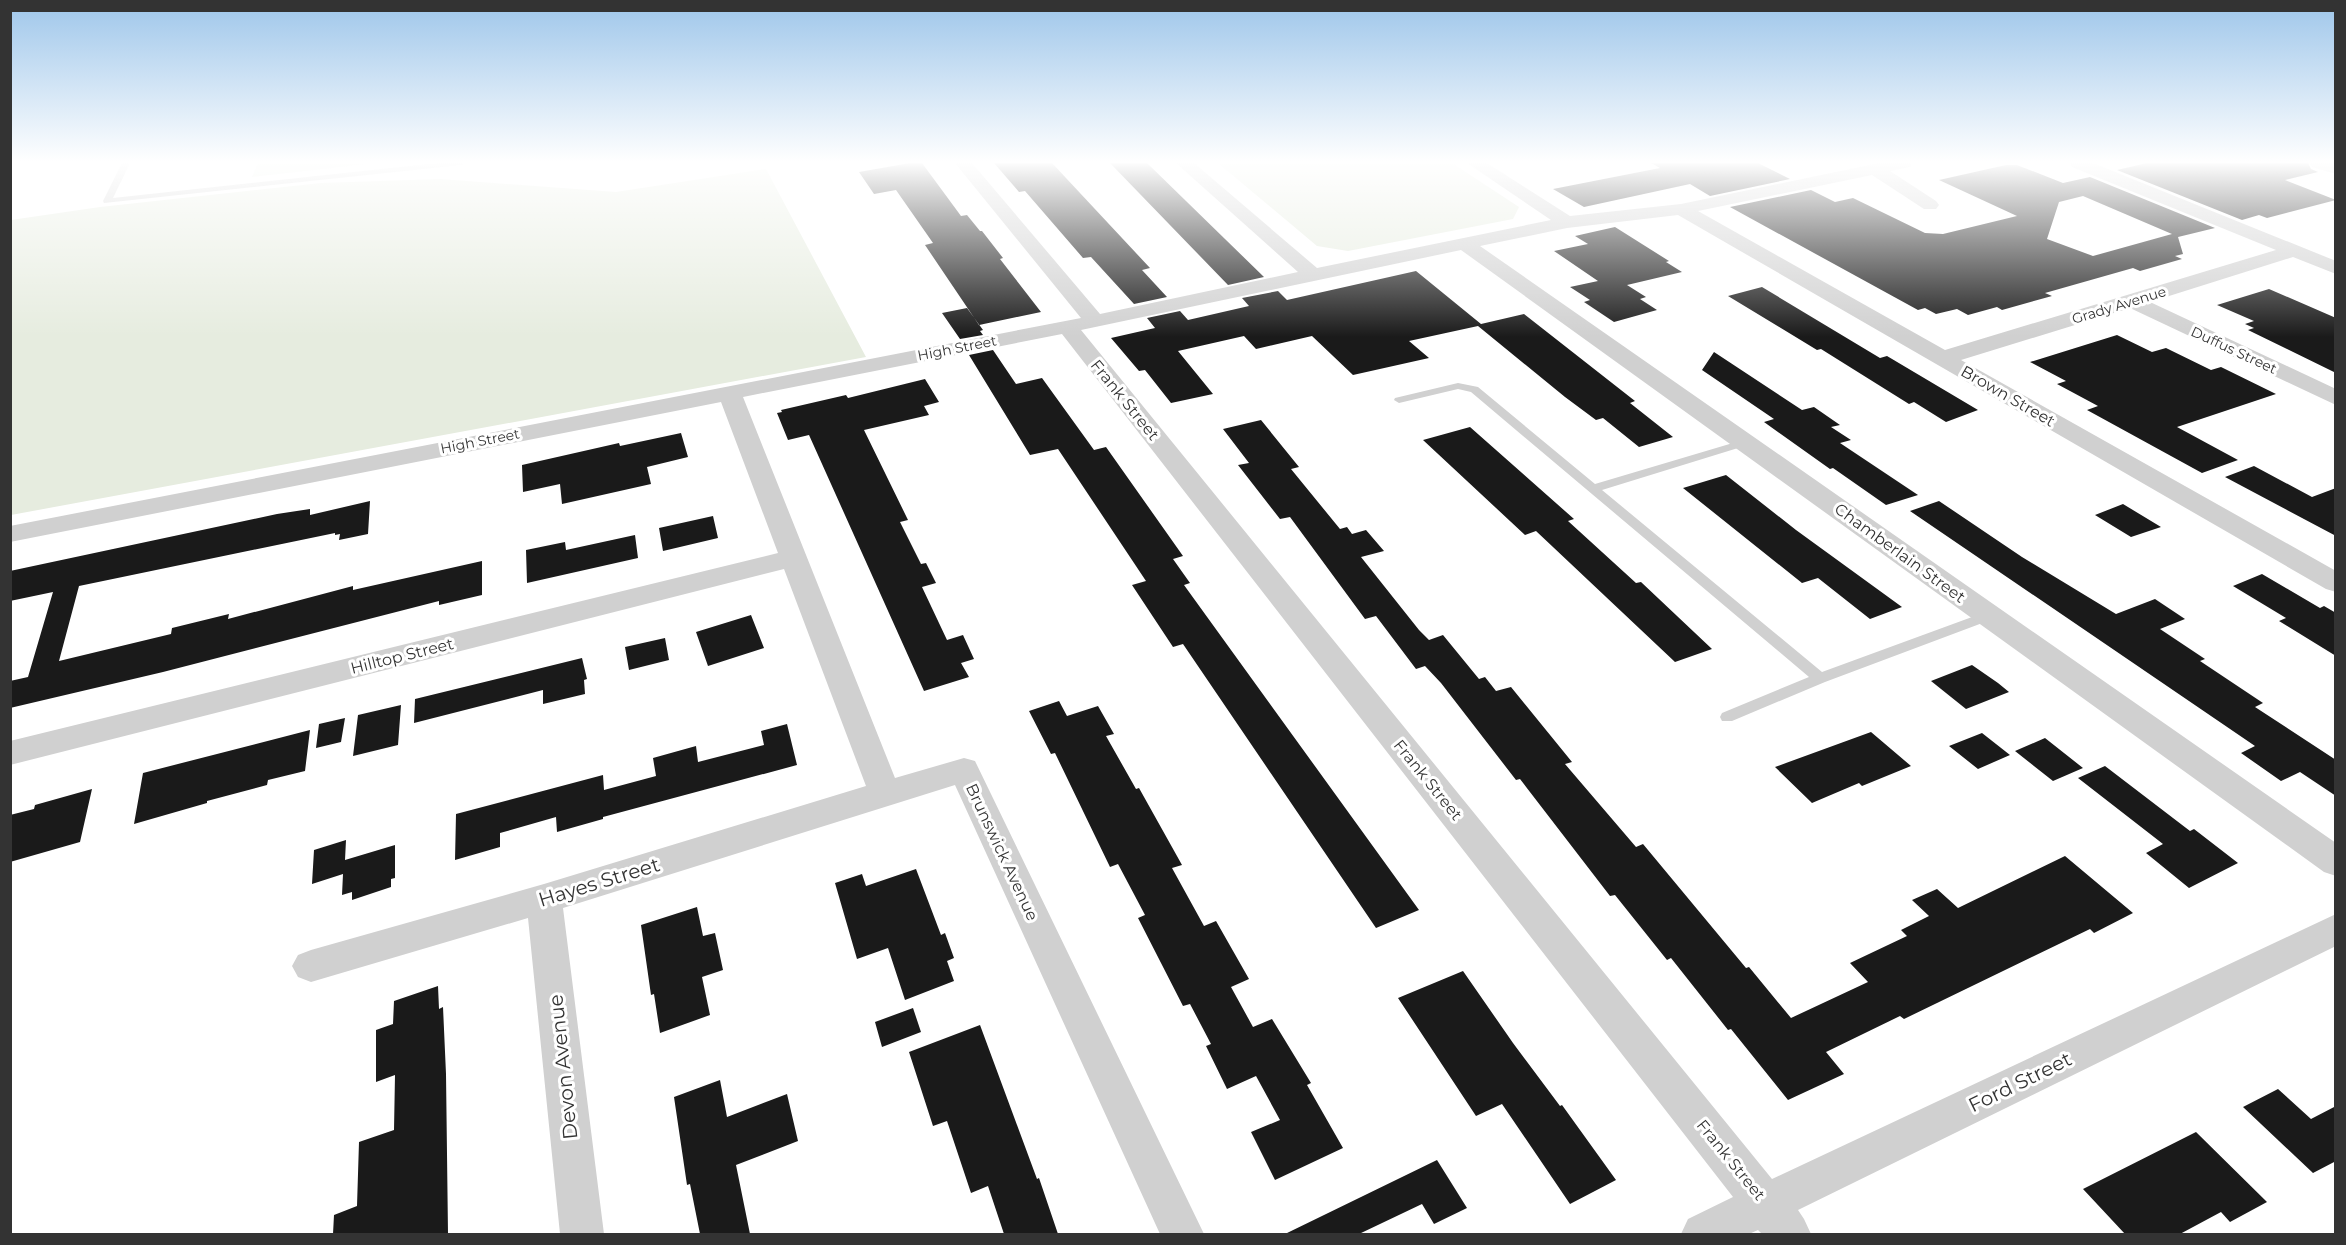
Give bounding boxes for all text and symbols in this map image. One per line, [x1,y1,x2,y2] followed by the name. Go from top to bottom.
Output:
[2070,282,2168,328] street label: Grady Avenue
[2188,322,2280,378] street label: Duffus Street
[916,331,998,364] street label: High Street
[1087,356,1164,444] street label: Frank Street
[1958,361,2059,431] street label: Brown Street
[439,424,521,457] street label: High Street
[1831,499,1969,607] street label: Chamberlain Street
[349,634,456,678] street label: Hilltop Street
[1390,736,1467,824] street label: Frank Street
[962,780,1042,924] street label: Brunswick Avenue
[535,852,663,912] street label: Hayes Street
[543,993,583,1141] street label: Devon Avenue
[1964,1047,2076,1117] street label: Ford Street
[1693,1116,1770,1204] street label: Frank Street

